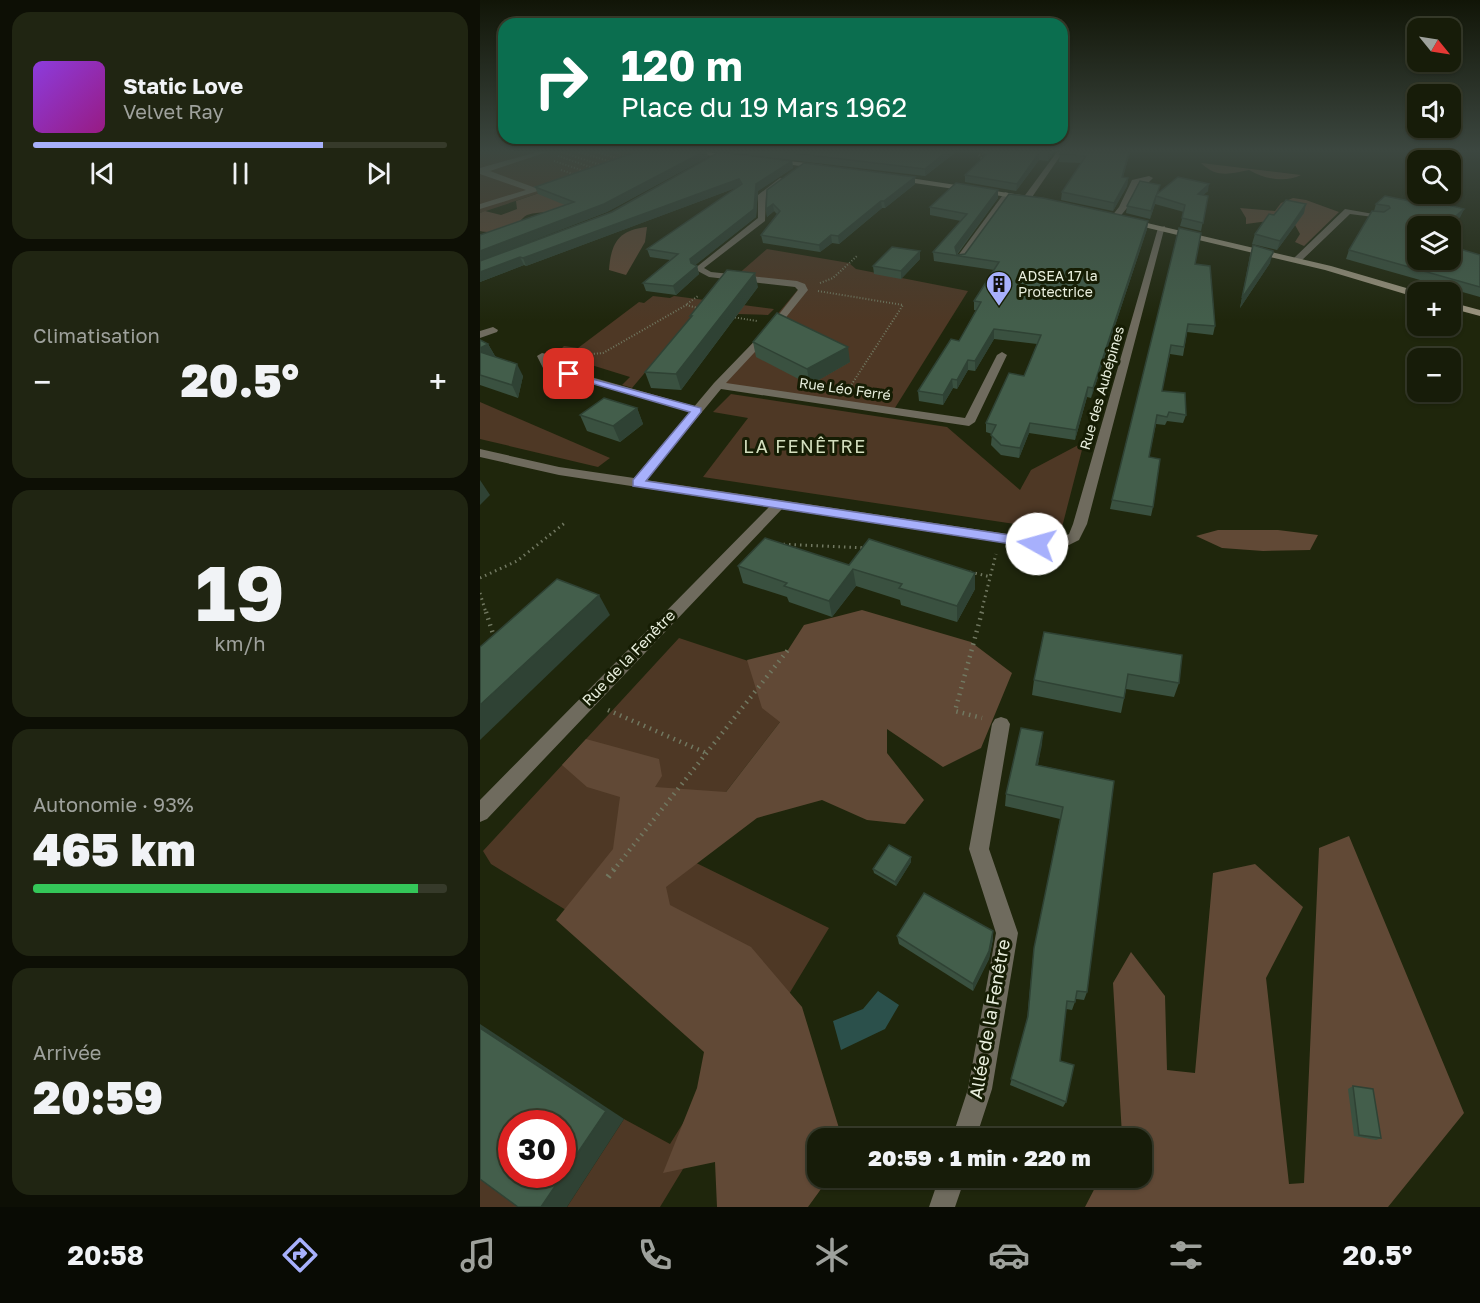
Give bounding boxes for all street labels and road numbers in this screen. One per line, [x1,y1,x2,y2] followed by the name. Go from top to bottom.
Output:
[1076,324,1127,452] street label: Rue des Aubépines
[798,374,892,403] street label: Rue Léo Ferré
[578,606,679,709] street label: Rue de la Fenêtre
[964,937,1014,1100] street label: Allée de la Fenêtre

